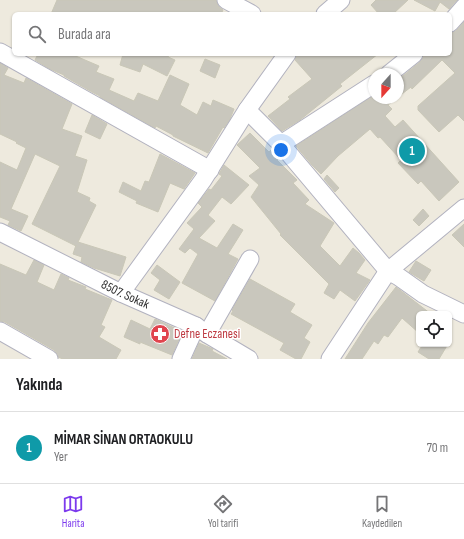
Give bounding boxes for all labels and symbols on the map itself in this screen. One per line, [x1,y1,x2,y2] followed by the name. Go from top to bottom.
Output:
[368,68,404,104] north arrow
[399,136,425,166] pin: 1
[271,140,291,160] your location
[99,276,152,312] street label: 8507. Sokak
[149,323,171,345] pharmacy icon: Defne Eczanesi
[174,326,240,342] place label: Defne Eczanesi

